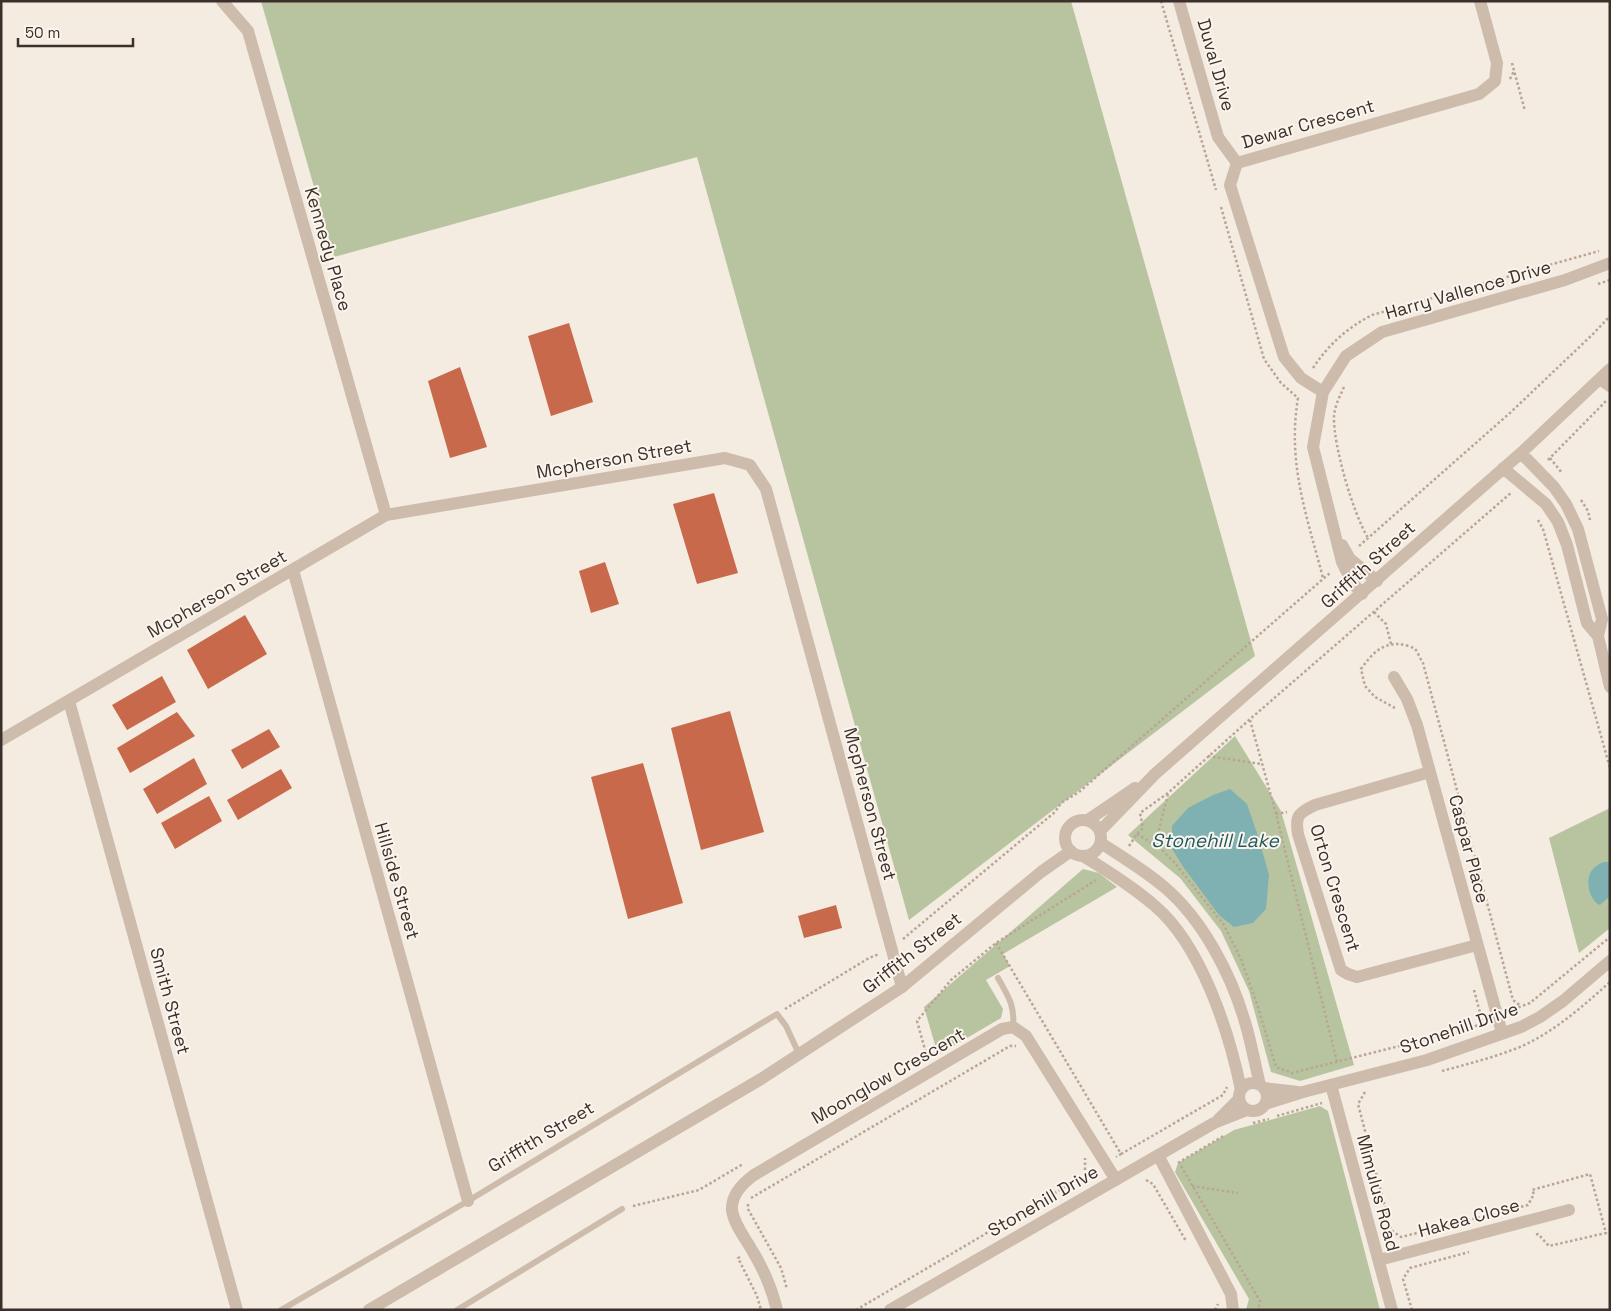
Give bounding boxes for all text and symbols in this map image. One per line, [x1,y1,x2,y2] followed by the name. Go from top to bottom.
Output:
[18,15,132,47] scale bar
[1192,16,1241,114] street label: Duval Drive
[25,23,60,42] text: 50 m
[1239,94,1377,153] street label: Dewar Crescent
[300,184,357,314] street label: Kennedy Place
[1382,255,1554,324] street label: Harry Vallence Drive
[534,434,693,484] street label: Mcpherson Street
[1315,516,1420,613] street label: Griffith Street
[143,544,291,643] street label: Mcpherson Street
[839,725,902,883] street label: Mcpherson Street
[1444,792,1495,906] street label: Caspar Place
[370,820,425,942] street label: Hillside Street
[1305,821,1366,954] street label: Orton Crescent
[1151,828,1279,853] water label: Stonehill Lake
[857,907,966,999] street label: Griffith Street
[145,945,196,1057] street label: Smith Street
[1397,996,1521,1059] street label: Stonehill Drive
[807,1022,969,1129] street label: Moonglow Crescent
[484,1096,598,1177] street label: Griffith Street
[1352,1132,1405,1254] street label: Mimulus Road
[983,1160,1102,1241] street label: Stonehill Drive
[1416,1193,1522,1242] street label: Hakea Close

